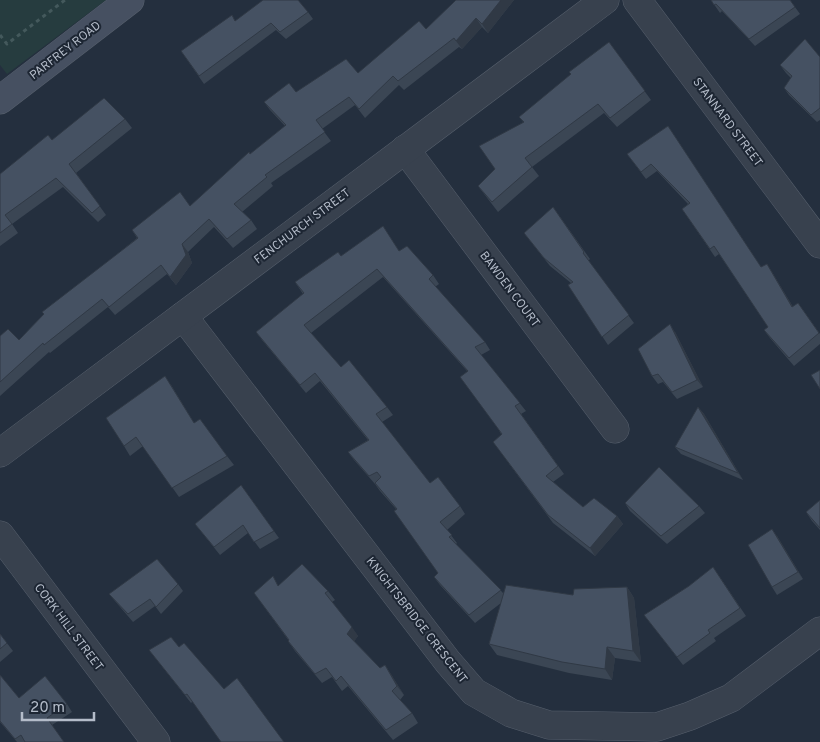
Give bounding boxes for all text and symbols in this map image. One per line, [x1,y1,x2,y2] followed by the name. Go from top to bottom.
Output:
[27,18,105,84] street label: PARFREY ROAD
[689,75,766,170] street label: STANNARD STREET
[251,185,354,268] street label: FENCHURCH STREET
[475,248,543,331] street label: BAWDEN COURT
[362,554,471,687] street label: KNIGHTSBRIDGE CRESCENT
[30,581,106,675] street label: CORK HILL STREET
[22,690,95,722] scale bar
[30,699,65,718] text: 20 m

